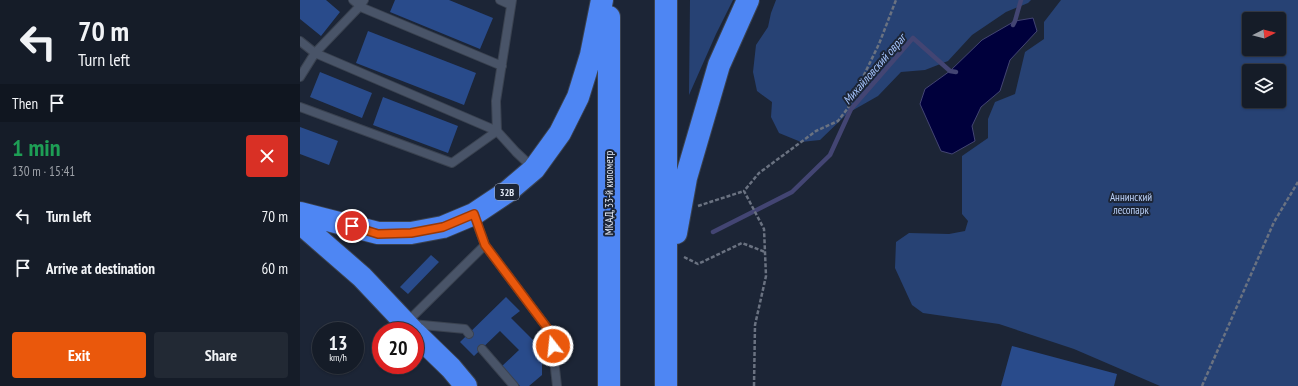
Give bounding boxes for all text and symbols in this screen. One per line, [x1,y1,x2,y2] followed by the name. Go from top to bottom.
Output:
[78,12,129,49] text: 70 m
[1242,12,1286,56] north arrow
[1242,12,1286,108] map controls
[12,16,64,68] icon: left
[839,29,910,107] water label: Михайловский овраг
[78,48,130,71] text: Turn left
[1242,64,1286,108] button: layers
[46,92,68,114] icon: arrive
[12,94,38,113] text: Then
[12,132,60,163] text: 1 min
[246,135,288,177] button: close
[602,151,616,235] street label: МКАД, 33-й километр
[12,163,75,180] text: 130 m · 15:41
[495,184,519,200] road number: 32B
[1110,190,1152,217] park label: Аннинский лесопарк
[12,205,34,227] icon: left
[46,207,91,226] text: Turn left
[262,207,288,226] text: 70 m
[335,209,369,243] pin
[341,215,363,237] icon: arrive
[12,257,34,279] icon: arrive
[46,259,155,278] text: Arrive at destination
[262,259,288,278] text: 60 m
[372,322,424,374] speed limit sign: 20
[532,325,574,367] position arrow
[328,330,348,356] text: 13
[12,332,146,378] button: Exit
[154,332,288,378] button: Share
[329,351,347,364] text: km/h

